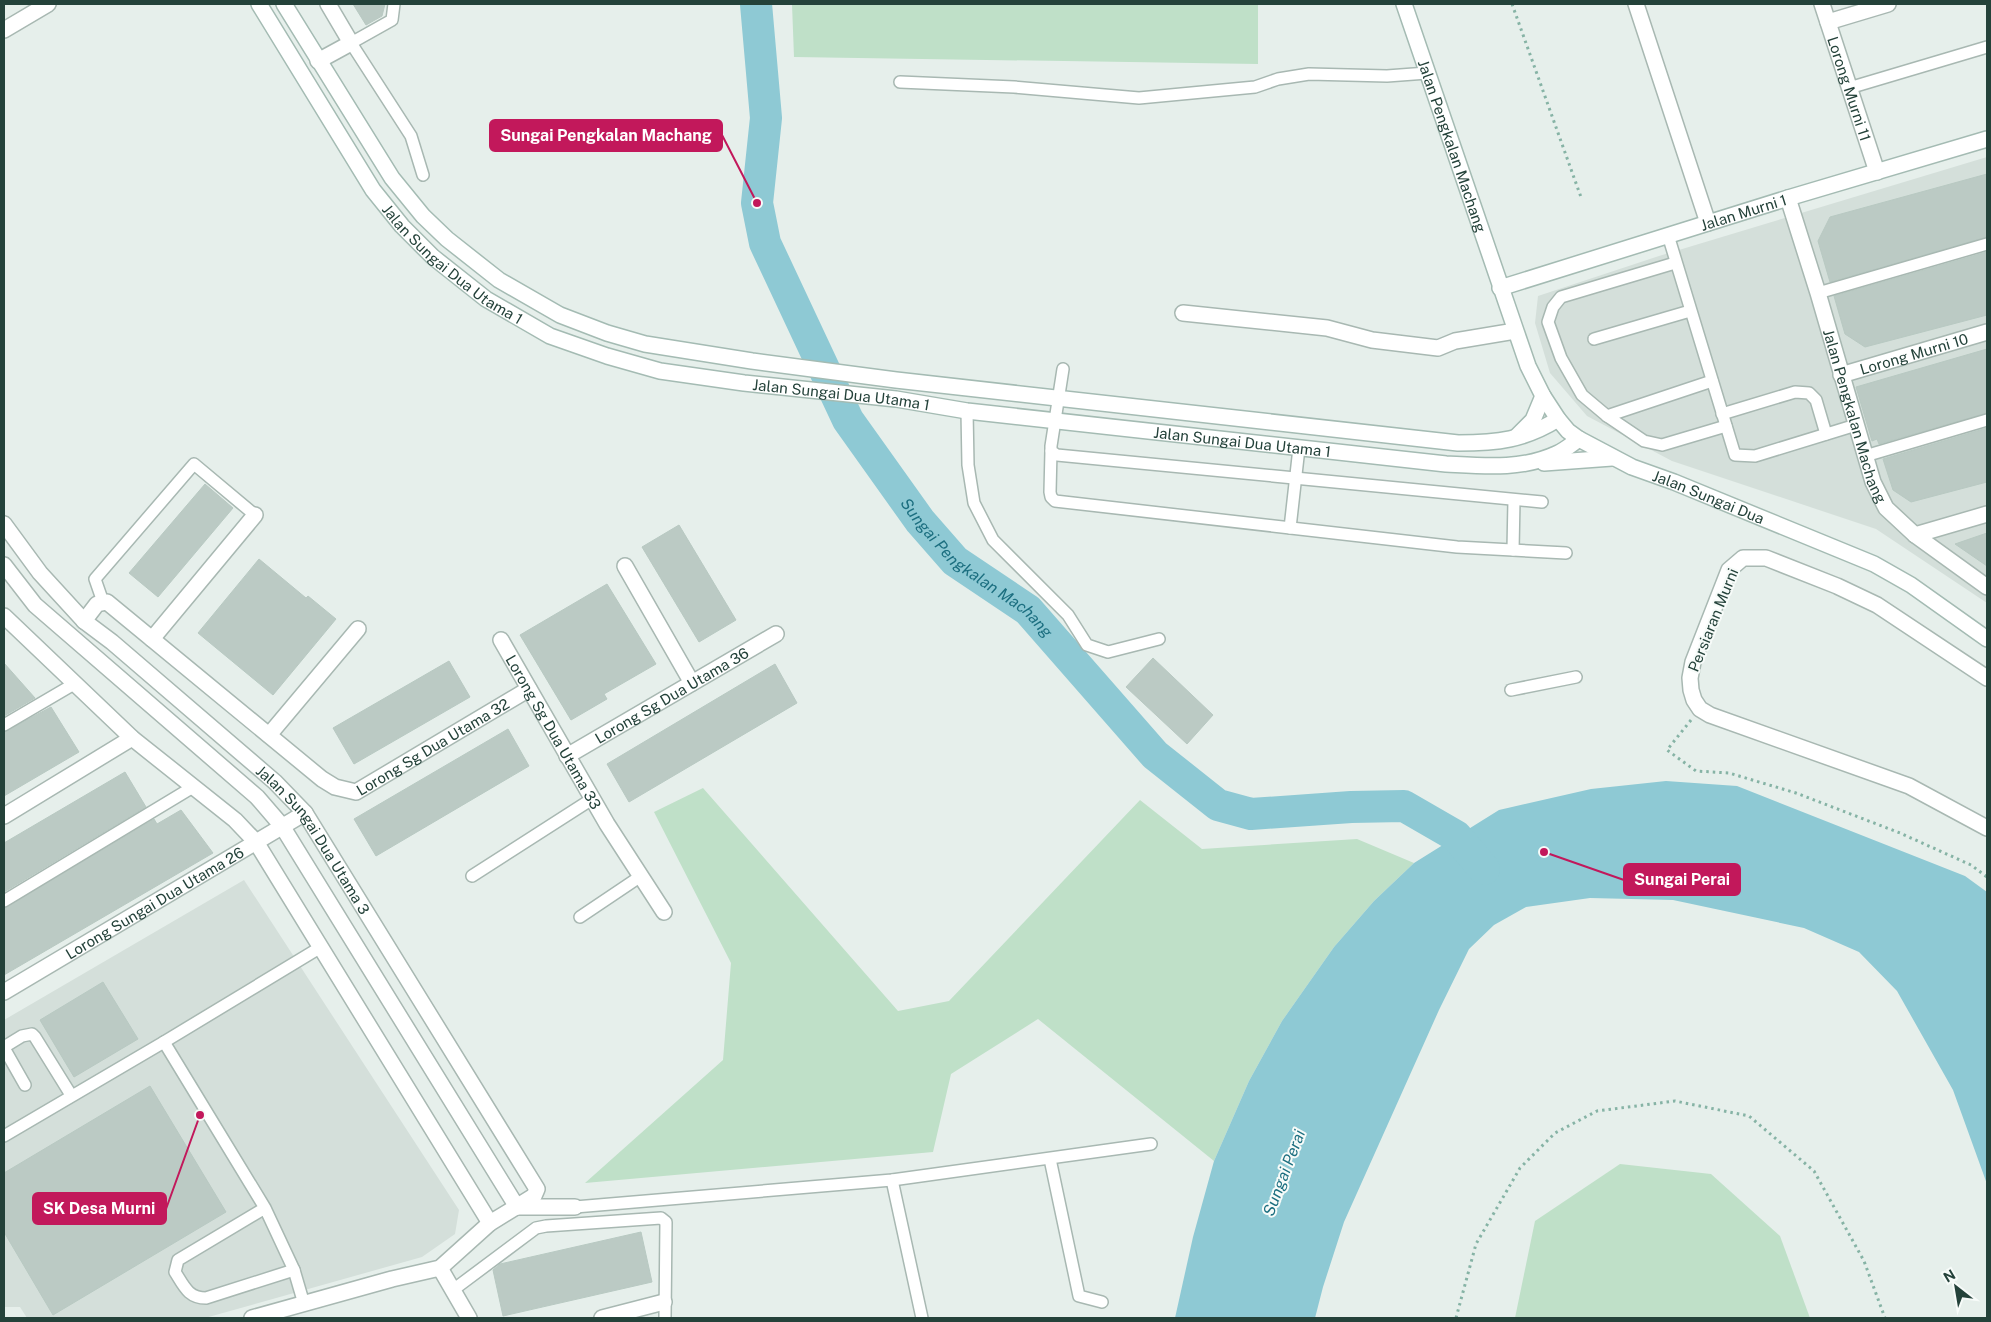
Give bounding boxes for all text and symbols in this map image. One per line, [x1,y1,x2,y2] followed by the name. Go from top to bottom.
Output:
[1825,34,1875,143] street label: Lorong Murni 11
[1415,57,1490,234] street label: Jalan Pengkalan Machang
[490,120,722,151] callout: Sungai Pengkalan Machang
[500,126,712,145] text: Sungai Pengkalan Machang
[1698,191,1789,233] street label: Jalan Murni 1
[379,201,526,327] street label: Jalan Sungai Dua Utama 1
[1820,327,1891,506] street label: Jalan Pengkalan Machang
[1858,330,1970,378] street label: Lorong Murni 10
[752,375,931,413] street label: Jalan Sungai Dua Utama 1
[1153,423,1332,460] street label: Jalan Sungai Dua Utama 1
[1651,467,1767,527] street label: Jalan Sungai Dua
[897,494,1057,641] water label: Sungai Pengkalan Machang
[1685,566,1741,674] street label: Persiaran Murni
[592,644,751,746] street label: Lorong Sg Dua Utama 36
[503,652,605,812] street label: Lorong Sg Dua Utama 33
[353,694,512,798] street label: Lorong Sg Dua Utama 32
[253,761,374,917] street label: Jalan Sungai Dua Utama 3
[62,843,247,962] street label: Lorong Sungai Dua Utama 26
[1624,864,1740,895] callout: Sungai Perai
[1634,870,1730,889] text: Sungai Perai
[1259,1127,1309,1219] water label: Sungai Perai
[33,1193,166,1224] callout: SK Desa Murni
[43,1199,155,1218] text: SK Desa Murni
[1931,1262,1981,1312] north arrow
[1940,1266,1958,1286] text: N

